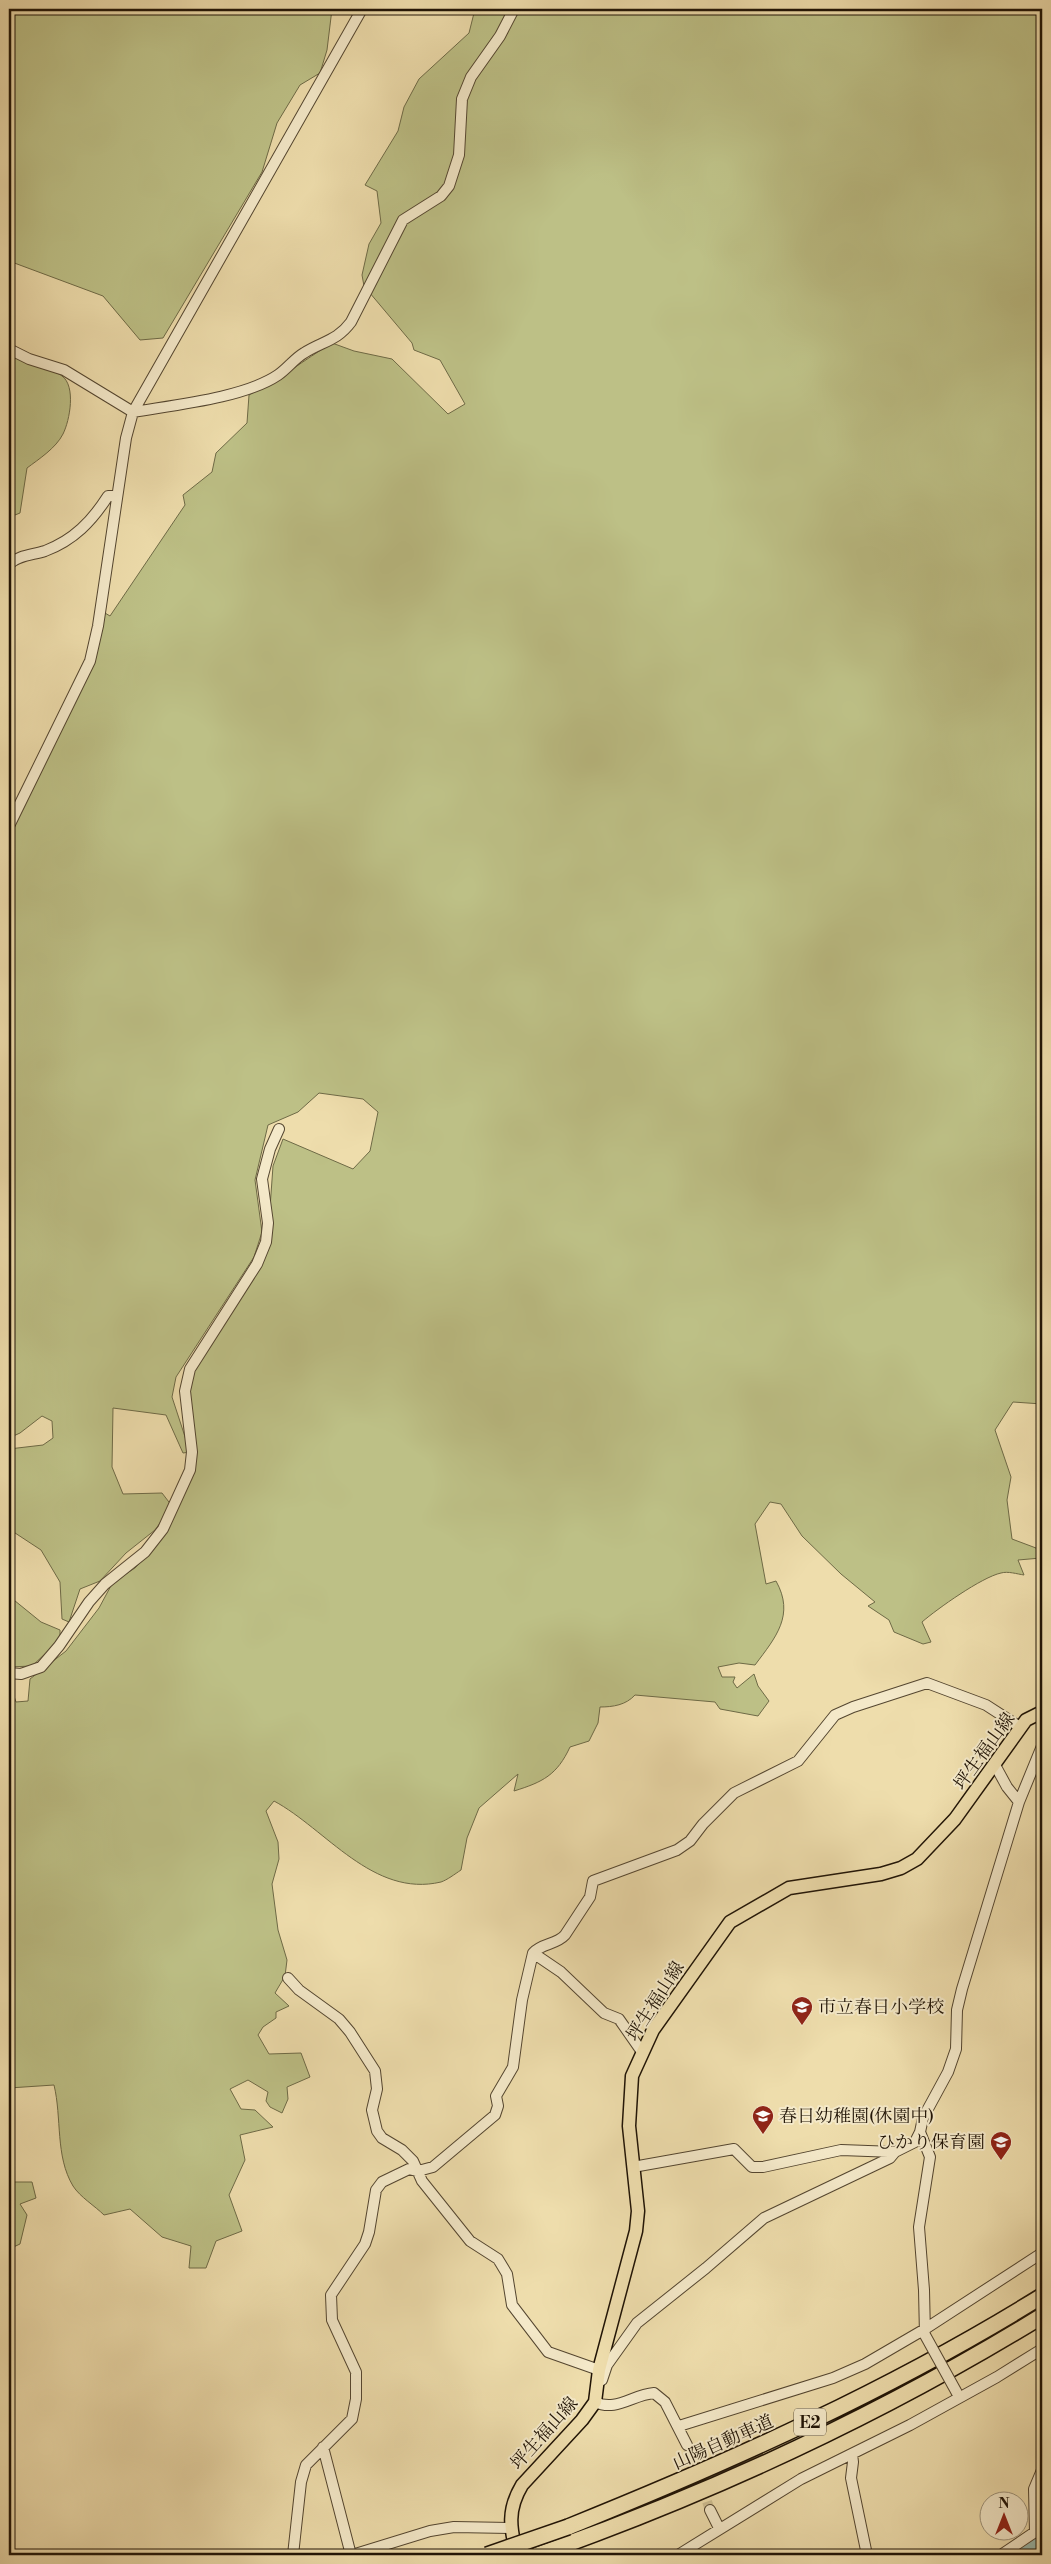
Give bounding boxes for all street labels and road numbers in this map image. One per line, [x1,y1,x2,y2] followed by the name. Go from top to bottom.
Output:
[949,1708,1020,1794] street label: 坪生福山線
[621,1957,690,2045] street label: 坪生福山線
[506,2392,583,2474] street label: 坪生福山線
[794,2408,826,2436] road number: E2
[669,2410,777,2475] street label: 山陽自動車道

